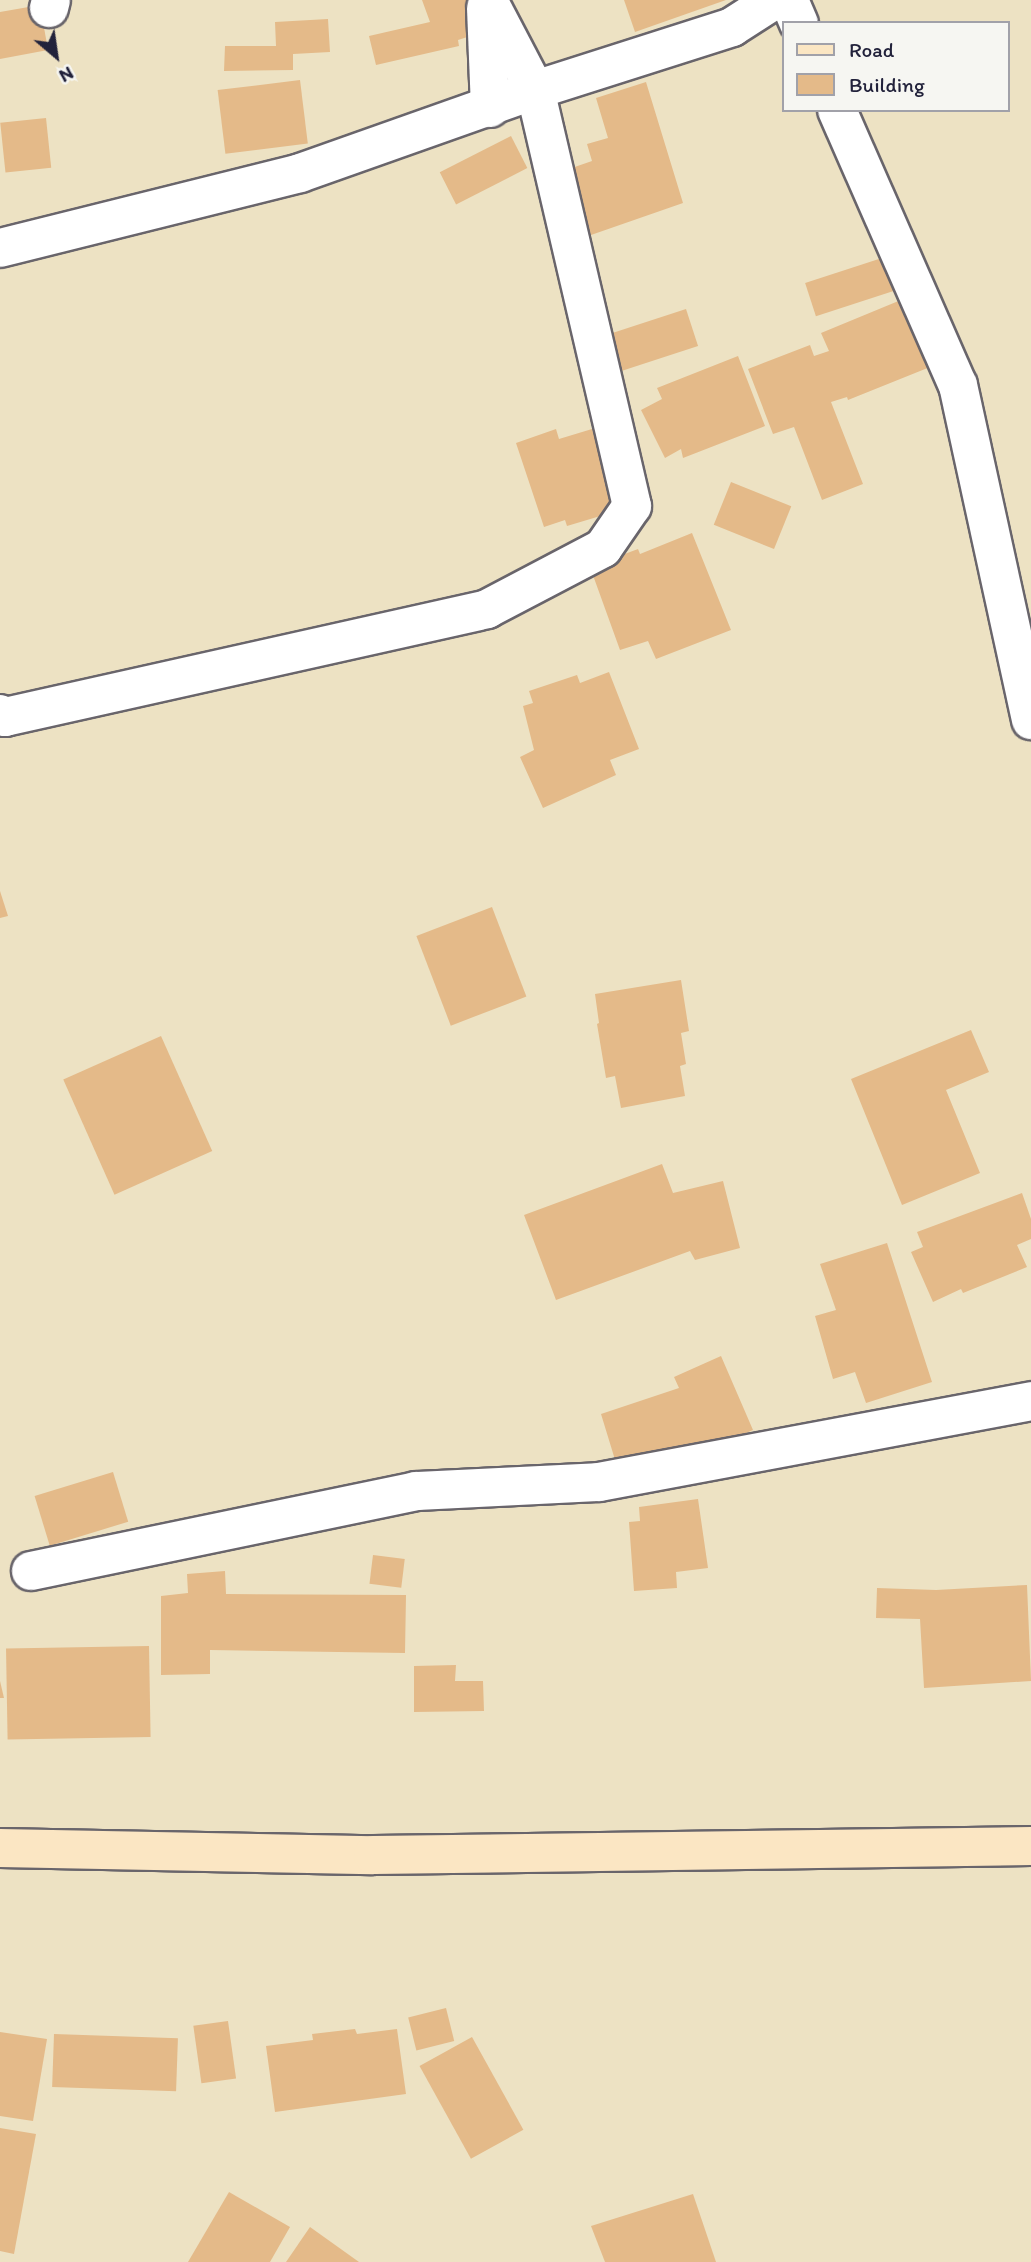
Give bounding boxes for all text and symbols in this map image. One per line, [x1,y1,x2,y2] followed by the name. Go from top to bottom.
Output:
[21,21,91,91] north arrow
[782,21,1010,112] legend
[849,37,894,62] text: Road
[55,62,78,88] text: N
[849,72,925,97] text: Building

